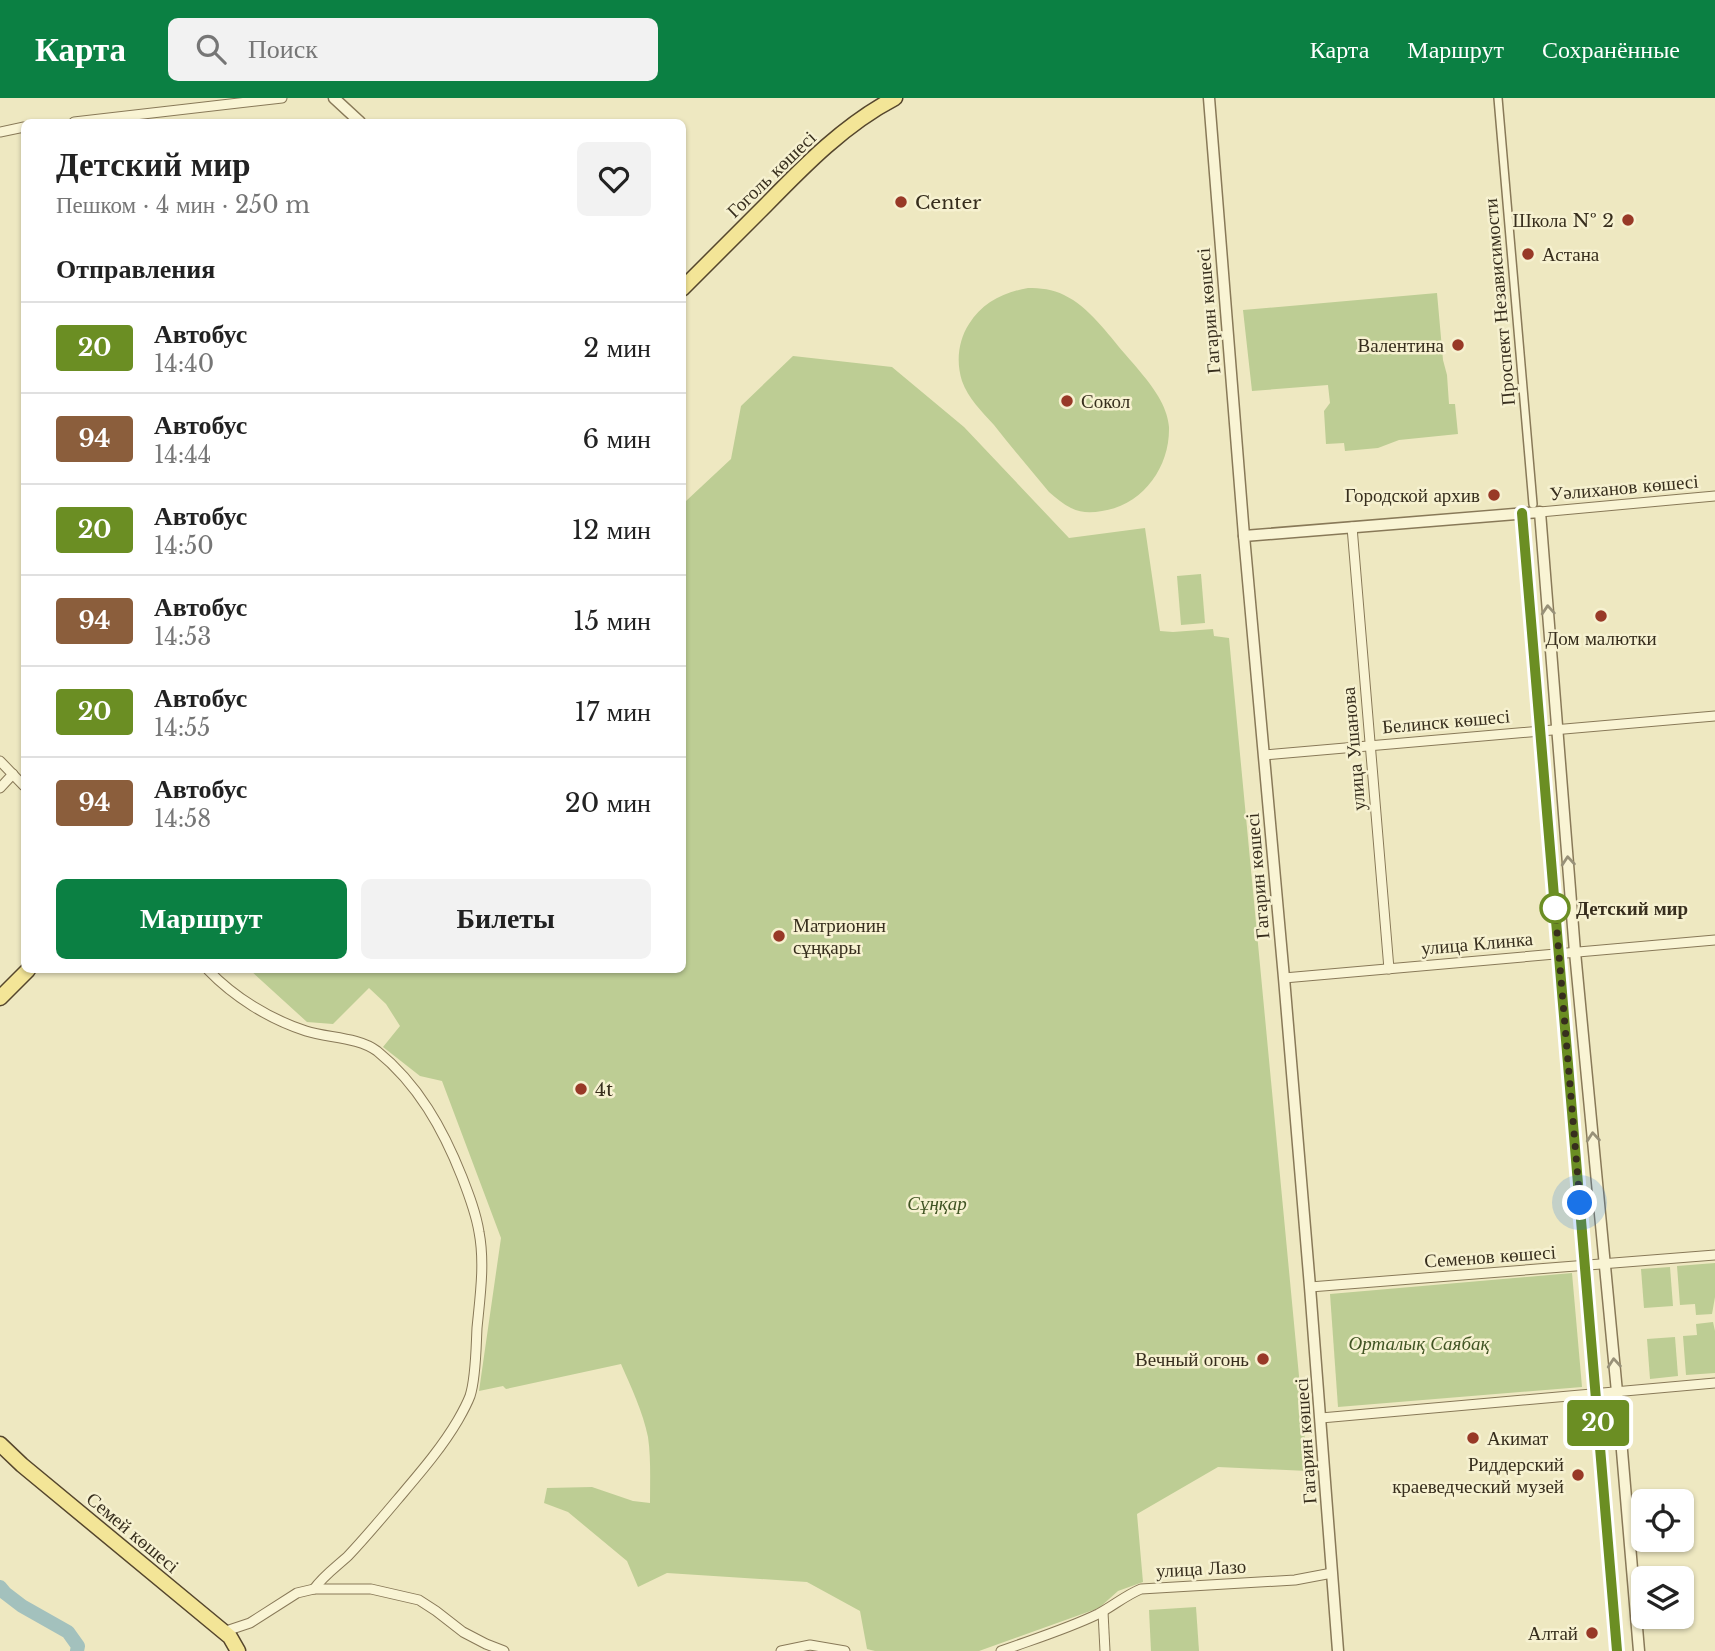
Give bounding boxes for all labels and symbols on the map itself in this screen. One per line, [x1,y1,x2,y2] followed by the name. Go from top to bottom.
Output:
[722,126,821,223] street label: Гоголь көшесі
[915,191,981,214] place label: Center
[893,194,909,210] marker: Center
[1479,197,1520,407] street label: Проспект Независимости
[1512,209,1614,232] place label: Школа № 2
[1620,212,1636,228] marker: Школа № 2
[1542,243,1600,266] place label: Астана
[1520,246,1536,262] marker: Астана
[1192,247,1225,375] street label: Гагарин көшесі
[1358,334,1445,357] place label: Валентина
[1450,337,1466,353] marker: Валентина
[1081,390,1131,413] place label: Сокол
[1059,393,1075,409] marker: Сокол
[1549,470,1699,505] street label: Уәлиханов көшесі
[1345,484,1480,507] place label: Городской архив
[1486,487,1502,503] marker: Городской архив
[1541,604,1556,615] one-way arrow
[1593,608,1609,624] marker: Дом малютки
[1545,627,1657,650] place label: Дом малютки
[1337,686,1370,812] street label: улица Ушанова
[1381,704,1511,739] street label: Белинск көшесі
[1241,812,1274,940] street label: Гагарин көшесі
[1561,856,1576,867] one-way arrow
[1540,893,1570,923] marker: Детский мир
[1576,897,1688,920] place label: Детский мир
[793,914,886,959] place label: Матрионин сұңқары
[1420,927,1535,960] street label: улица Клинка
[771,928,787,944] marker: Матрионин сұңқары
[595,1078,614,1101] place label: 4t
[573,1081,589,1097] marker: 4t
[1586,1131,1601,1142] one-way arrow
[1562,1185,1597,1220] your location
[907,1192,967,1215] park label: Сұңқар
[1423,1240,1557,1273] street label: Семенов көшесі
[1349,1332,1490,1355] park label: Орталық Саябақ
[1135,1348,1249,1371] place label: Вечный огонь
[1255,1351,1271,1367] marker: Вечный огонь
[1607,1358,1622,1369] one-way arrow
[1290,1377,1321,1505] street label: Гагарин көшесі
[1566,1400,1630,1446] line badge: 20
[1487,1427,1549,1450] place label: Акимат
[1465,1430,1481,1446] marker: Акимат
[1392,1453,1564,1498] place label: Риддерский краеведческий музей
[1570,1467,1586,1483] marker: Риддерский краеведческий музей
[82,1487,184,1578] street label: Семей көшесі
[1155,1555,1247,1582] street label: улица Лазо
[1528,1622,1578,1645] place label: Алтай
[1584,1625,1600,1641] marker: Алтай

